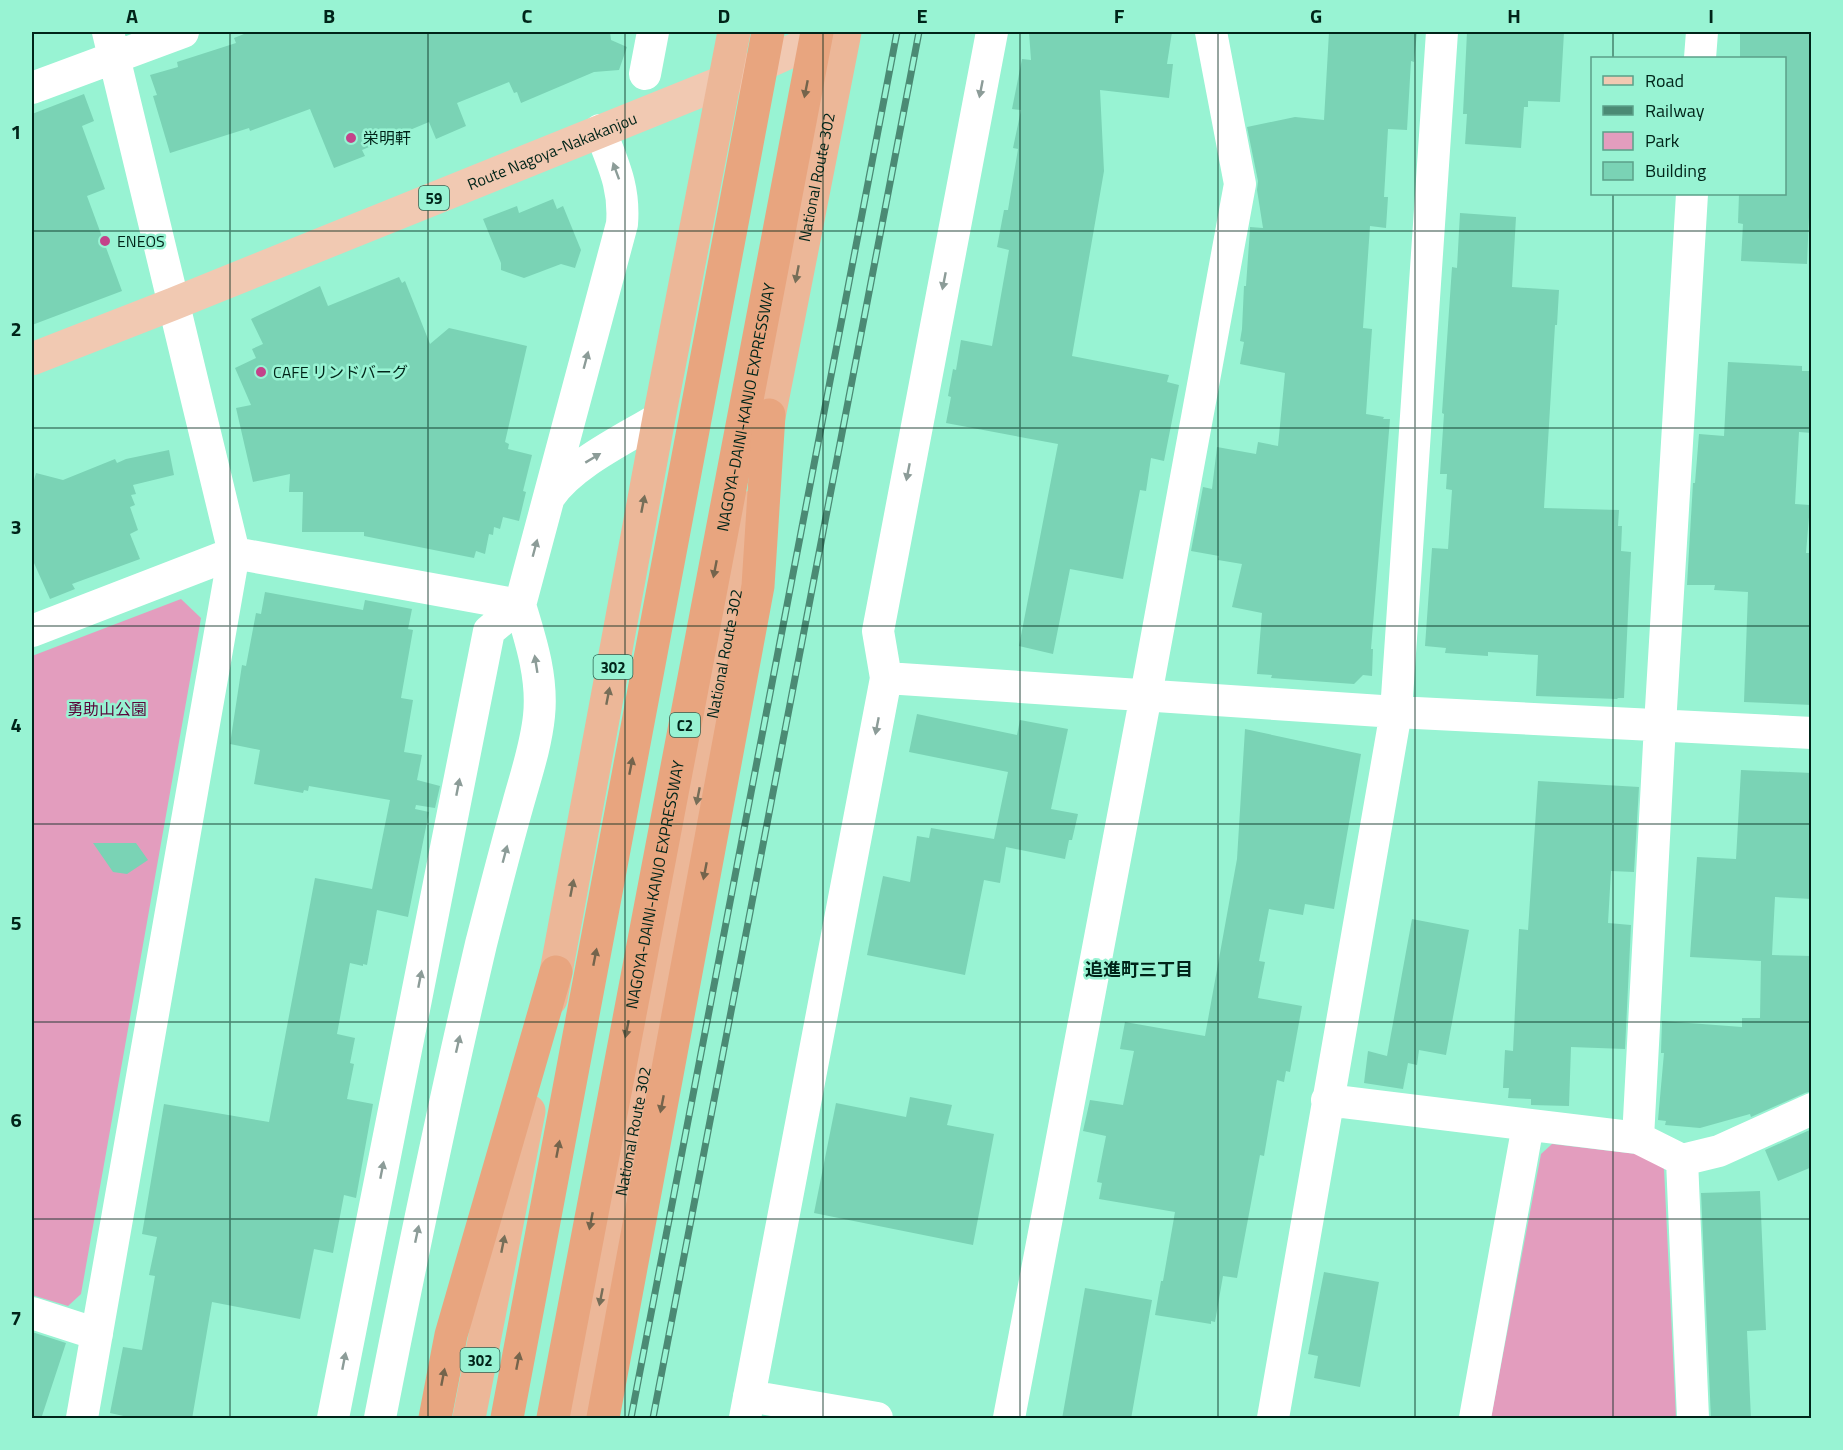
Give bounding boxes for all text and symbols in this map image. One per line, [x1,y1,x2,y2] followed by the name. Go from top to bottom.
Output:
[126,0,138,31] text: A
[323,0,335,31] text: B
[522,0,533,31] text: C
[718,0,730,31] text: D
[916,0,928,31] text: E
[1114,0,1125,31] text: F
[1310,0,1322,31] text: G
[1507,0,1521,31] text: H
[1708,0,1714,31] text: I
[1591,57,1786,195] legend
[1645,67,1684,94] text: Road
[801,80,810,99] one-way arrow
[976,80,985,99] one-way arrow
[1645,97,1705,124] text: Railway
[463,106,640,196] street label: Route Nagoya-Nakakanjou
[792,110,841,244] street label: National Route 302
[10,116,22,147] text: 1
[363,126,411,150] place label: 栄明軒
[1645,127,1680,154] text: Park
[344,131,358,145] marker: 栄明軒
[1645,157,1706,184] text: Building
[610,162,620,180] one-way arrow
[419,186,449,210] road number: 59
[117,229,165,253] place label: ENEOS
[98,234,112,248] marker: ENEOS
[792,265,801,284] one-way arrow
[940,271,949,290] one-way arrow
[710,281,781,533] street label: NAGOYA-DAINI-KANJO EXPRESSWAY
[10,313,22,344] text: 2
[582,351,591,369] one-way arrow
[273,360,408,384] place label: CAFE リンドバーグ
[254,365,268,379] marker: CAFE リンドバーグ
[585,453,601,464] one-way arrow
[903,463,912,482] one-way arrow
[639,495,648,514] one-way arrow
[10,511,22,542] text: 3
[531,539,541,557] one-way arrow
[710,560,719,579] one-way arrow
[700,587,748,720] street label: National Route 302
[531,654,540,673] one-way arrow
[594,655,632,679] road number: 302
[603,686,612,705] one-way arrow
[67,697,147,721] park label: 勇助山公園
[10,709,22,740] text: 4
[670,713,700,737] road number: C2
[872,716,881,735] one-way arrow
[627,756,636,775] one-way arrow
[619,758,690,1011] street label: NAGOYA-DAINI-KANJO EXPRESSWAY
[454,778,463,797] one-way arrow
[693,787,702,806] one-way arrow
[500,845,510,863] one-way arrow
[700,862,709,881] one-way arrow
[568,878,577,897] one-way arrow
[10,907,22,938] text: 5
[591,948,600,967] one-way arrow
[1085,956,1193,983] district label: 追進町三丁目
[416,969,425,988] one-way arrow
[622,1020,631,1039] one-way arrow
[454,1034,464,1053] one-way arrow
[609,1065,657,1198] street label: National Route 302
[657,1095,666,1114] one-way arrow
[10,1104,22,1135] text: 6
[554,1139,563,1158] one-way arrow
[378,1160,387,1179] one-way arrow
[586,1211,595,1230] one-way arrow
[413,1224,422,1243] one-way arrow
[499,1235,508,1254] one-way arrow
[597,1287,606,1306] one-way arrow
[10,1302,22,1333] text: 7
[460,1348,500,1372] road number: 302
[340,1351,349,1370] one-way arrow
[514,1351,523,1370] one-way arrow
[439,1367,448,1386] one-way arrow

